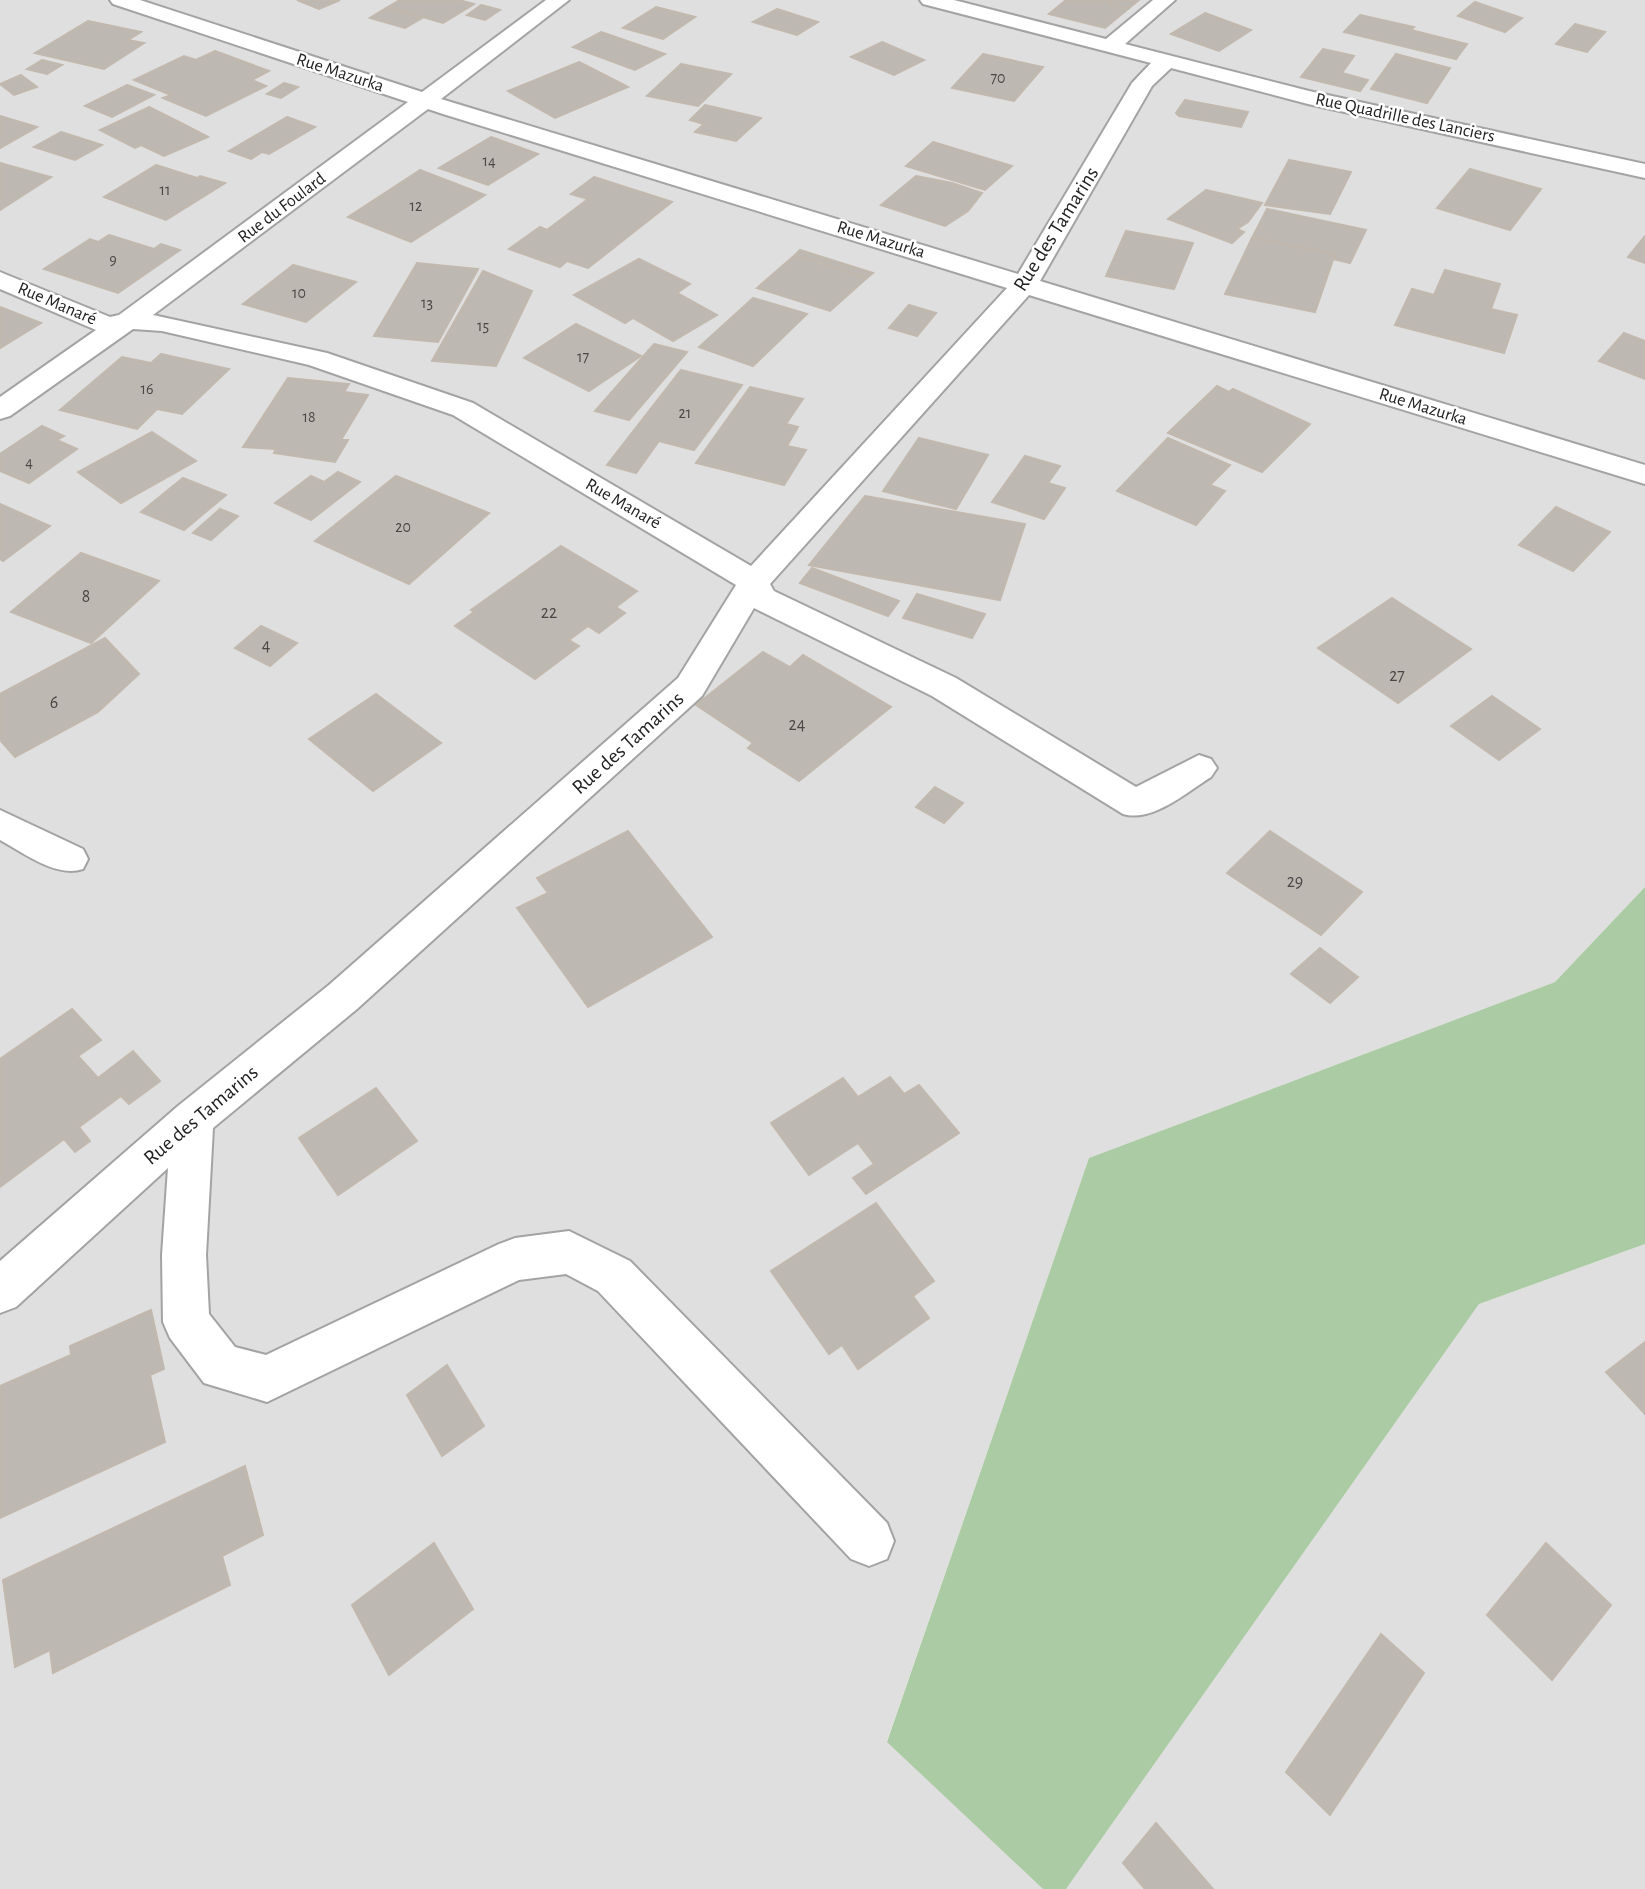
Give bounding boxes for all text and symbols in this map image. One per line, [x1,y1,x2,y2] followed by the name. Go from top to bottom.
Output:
[294,50,386,96] street label: Rue Mazurka
[990,70,1006,86] house number: 70
[1314,90,1496,146] street label: Rue Quadrille des Lanciers
[482,153,496,169] house number: 14
[1009,163,1103,295] street label: Rue des Tamarins
[235,169,329,247] street label: Rue du Foulard
[159,182,171,198] house number: 11
[410,198,422,214] house number: 12
[835,218,927,262] street label: Rue Mazurka
[109,252,117,268] house number: 9
[15,279,99,329] street label: Rue Manaré
[292,285,306,301] house number: 10
[421,295,433,311] house number: 13
[477,318,489,334] house number: 15
[577,349,589,365] house number: 17
[140,381,154,397] house number: 16
[1377,385,1469,429] street label: Rue Mazurka
[679,405,691,421] house number: 21
[302,409,316,425] house number: 18
[25,454,33,470] house number: 4
[582,475,664,533] street label: Rue Manaré
[395,519,411,535] house number: 20
[82,588,90,606] house number: 8
[541,604,557,622] house number: 22
[262,637,271,655] house number: 4
[1389,667,1405,685] house number: 27
[568,688,688,798] street label: Rue des Tamarins
[50,694,58,712] house number: 6
[789,716,806,734] house number: 24
[1287,873,1303,891] house number: 29
[140,1061,262,1169] street label: Rue des Tamarins

